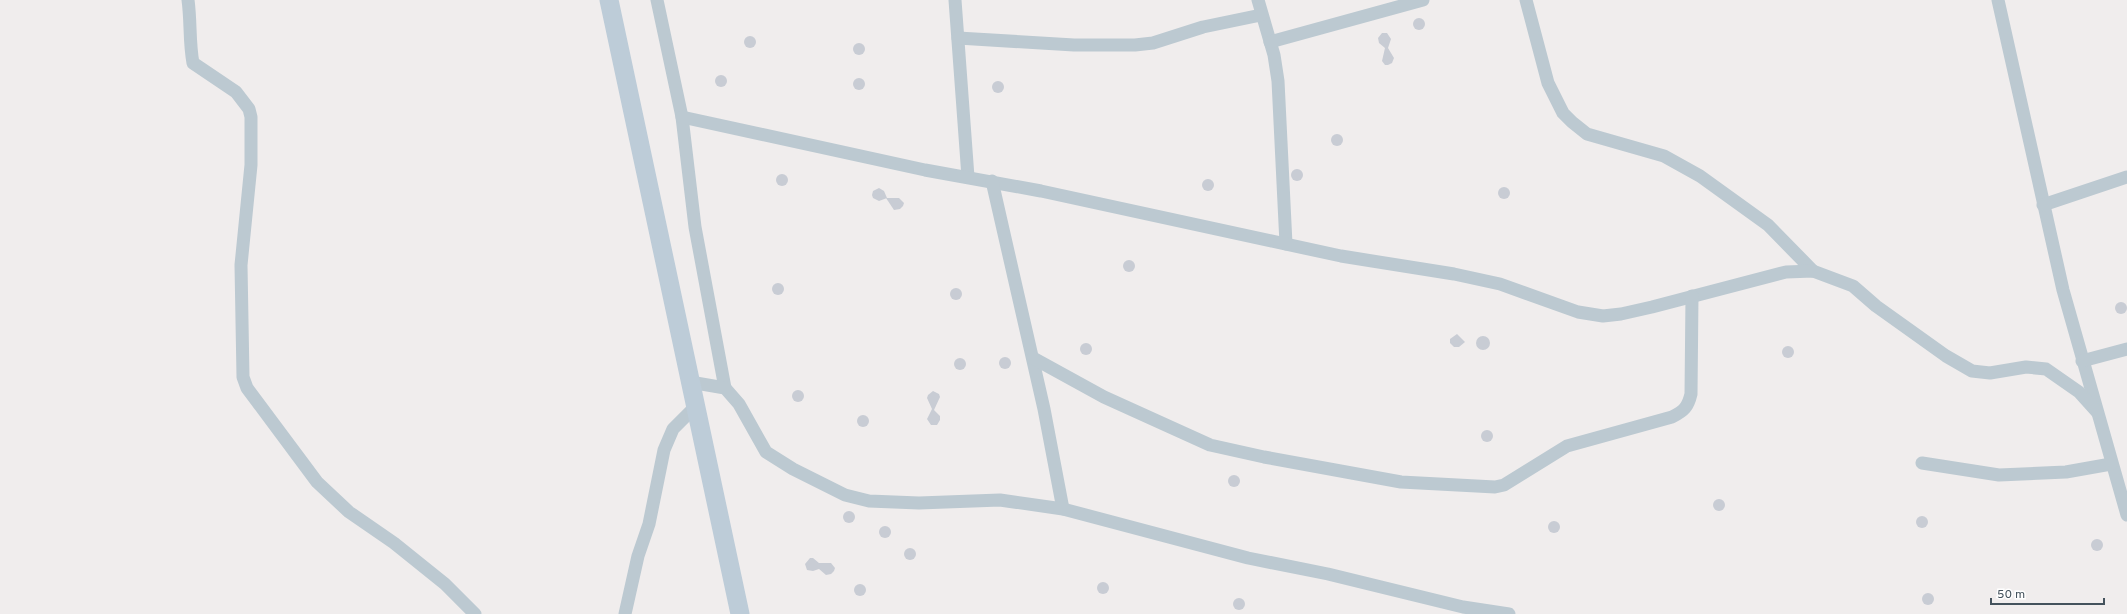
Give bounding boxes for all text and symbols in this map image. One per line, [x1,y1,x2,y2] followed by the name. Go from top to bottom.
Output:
[1991,580,2104,606] scale bar
[1997,587,2025,603] text: 50 m

